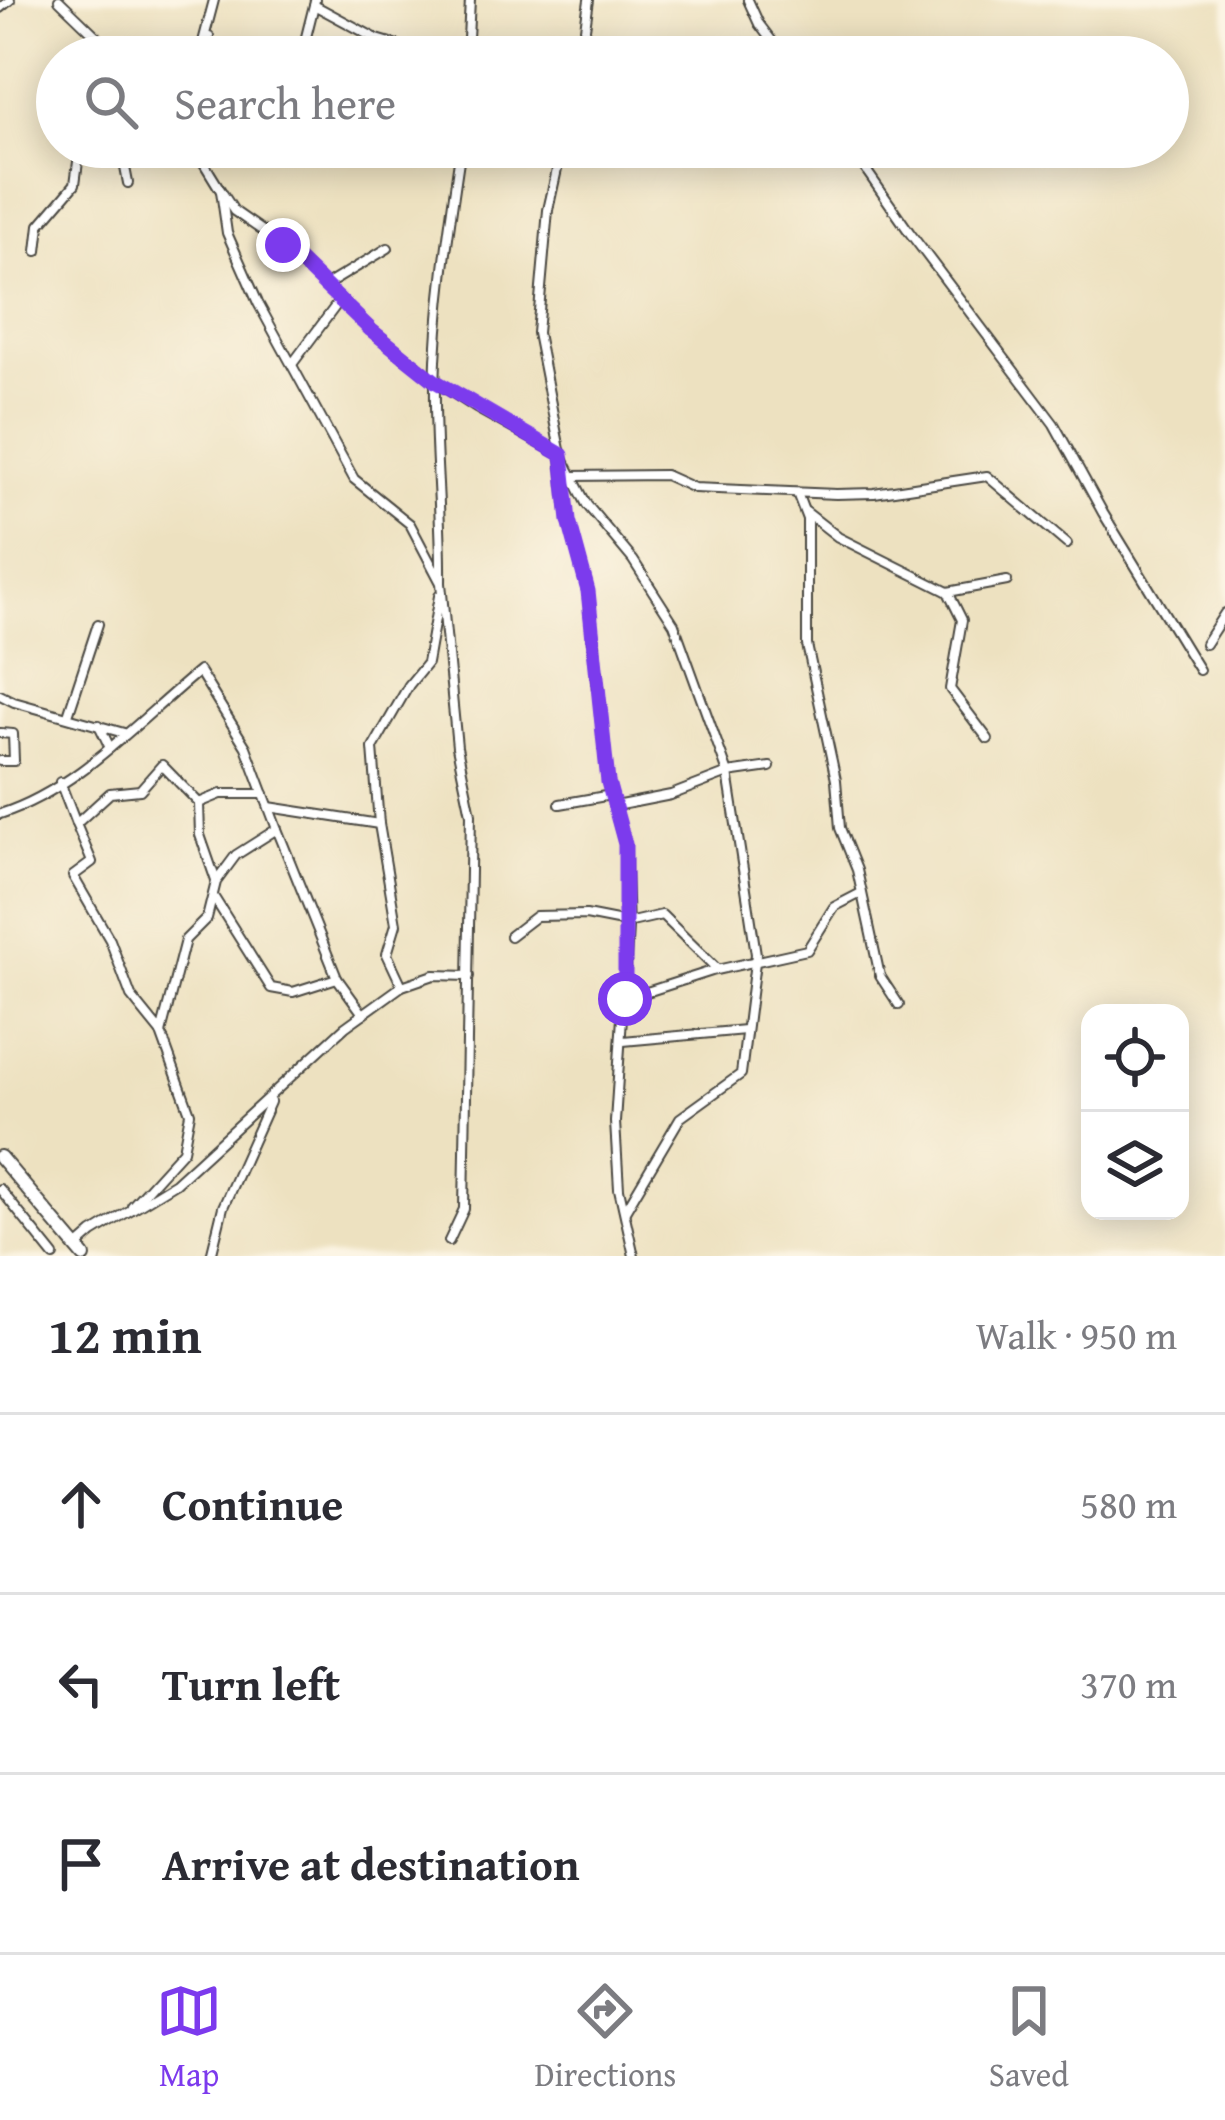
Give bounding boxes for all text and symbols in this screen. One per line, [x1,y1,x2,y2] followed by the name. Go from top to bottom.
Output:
[36,36,1189,168] search box
[78,69,144,135] icon: search
[174,70,396,135] text: Search here
[256,218,310,272] route end
[598,972,652,1026] route start
[1081,1004,1189,1220] map controls
[1081,1004,1189,1112] button: locate
[1081,1112,1189,1220] button: layers
[48,1297,202,1372] text: 12 min
[976,1306,1177,1363] text: Walk · 950 m
[48,1471,114,1537] icon: ahead
[162,1471,343,1536] text: Continue
[1080,1475,1177,1532] text: 580 m
[48,1651,114,1717] icon: left
[162,1651,340,1716] text: Turn left
[1080,1655,1177,1712] text: 370 m
[48,1831,114,1897] icon: arrive
[162,1831,580,1896] text: Arrive at destination
[156,1978,222,2098] tab: Map
[535,1978,676,2098] tab: Directions
[989,1978,1069,2098] tab: Saved

